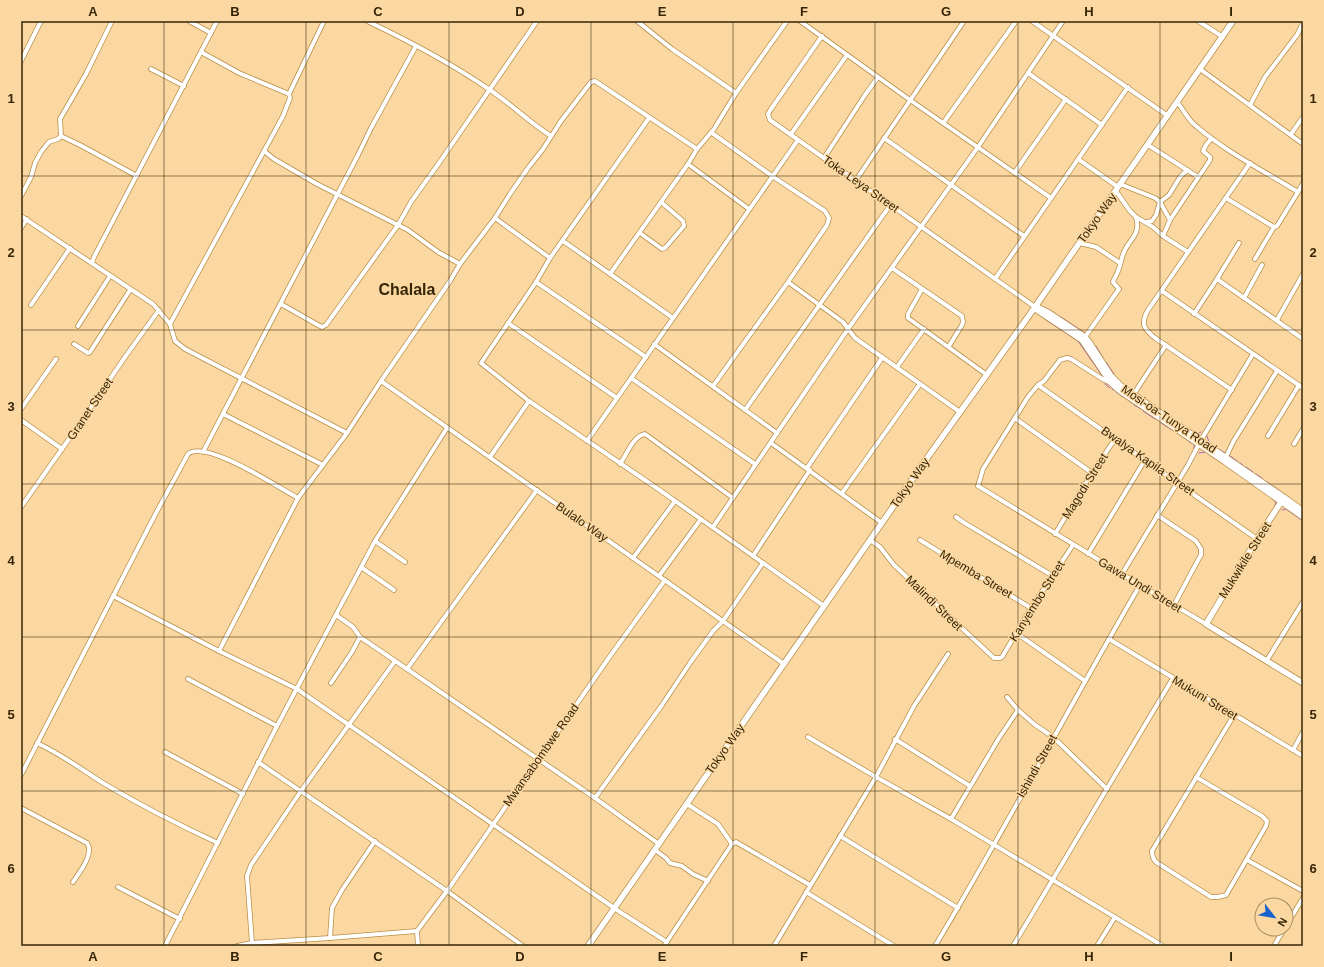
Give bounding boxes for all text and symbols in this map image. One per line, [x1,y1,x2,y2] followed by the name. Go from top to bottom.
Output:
[88,4,98,19] text: A
[230,4,240,19] text: B
[373,4,383,19] text: C
[515,4,525,19] text: D
[658,4,667,19] text: E
[800,4,808,19] text: F
[941,4,951,19] text: G
[1084,4,1094,19] text: H
[1229,4,1233,19] text: I
[7,91,15,106] text: 1
[1309,91,1317,106] text: 1
[820,152,902,216] street label: Toka Leya Street
[1075,190,1119,246] street label: Tokyo Way
[7,245,15,260] text: 2
[1309,245,1317,260] text: 2
[379,281,436,298] district label: Chalala
[64,375,116,443] street label: Granet Street
[1119,382,1219,456] street label: Mosi-oa-Tunya Road
[7,399,15,414] text: 3
[1309,399,1317,414] text: 3
[1099,424,1198,499] street label: Bwalya Kapila Street
[1059,450,1111,521] street label: Magodi Street
[888,455,932,511] street label: Tokyo Way
[553,499,611,545] street label: Bulalo Way
[1216,519,1274,601] street label: Mukwikile Street
[937,547,1015,601] street label: Mpemba Street
[7,553,15,568] text: 4
[1309,553,1317,568] text: 4
[1096,555,1185,616] street label: Gawa Undi Street
[1006,557,1068,644] street label: Kanyembo Street
[903,572,966,634] street label: Malindi Street
[1170,673,1241,723] street label: Mukuni Street
[500,701,582,809] street label: Mwansabombwe Road
[7,707,15,722] text: 5
[1309,707,1317,722] text: 5
[703,721,747,777] street label: Tokyo Way
[1014,731,1060,800] street label: Ishindi Street
[7,861,15,876] text: 6
[1309,861,1317,876] text: 6
[1254,897,1294,937] north arrow
[1275,916,1290,929] text: N
[88,949,98,964] text: A
[230,949,240,964] text: B
[373,949,383,964] text: C
[515,949,525,964] text: D
[658,949,667,964] text: E
[800,949,808,964] text: F
[941,949,951,964] text: G
[1084,949,1094,964] text: H
[1229,949,1233,964] text: I

